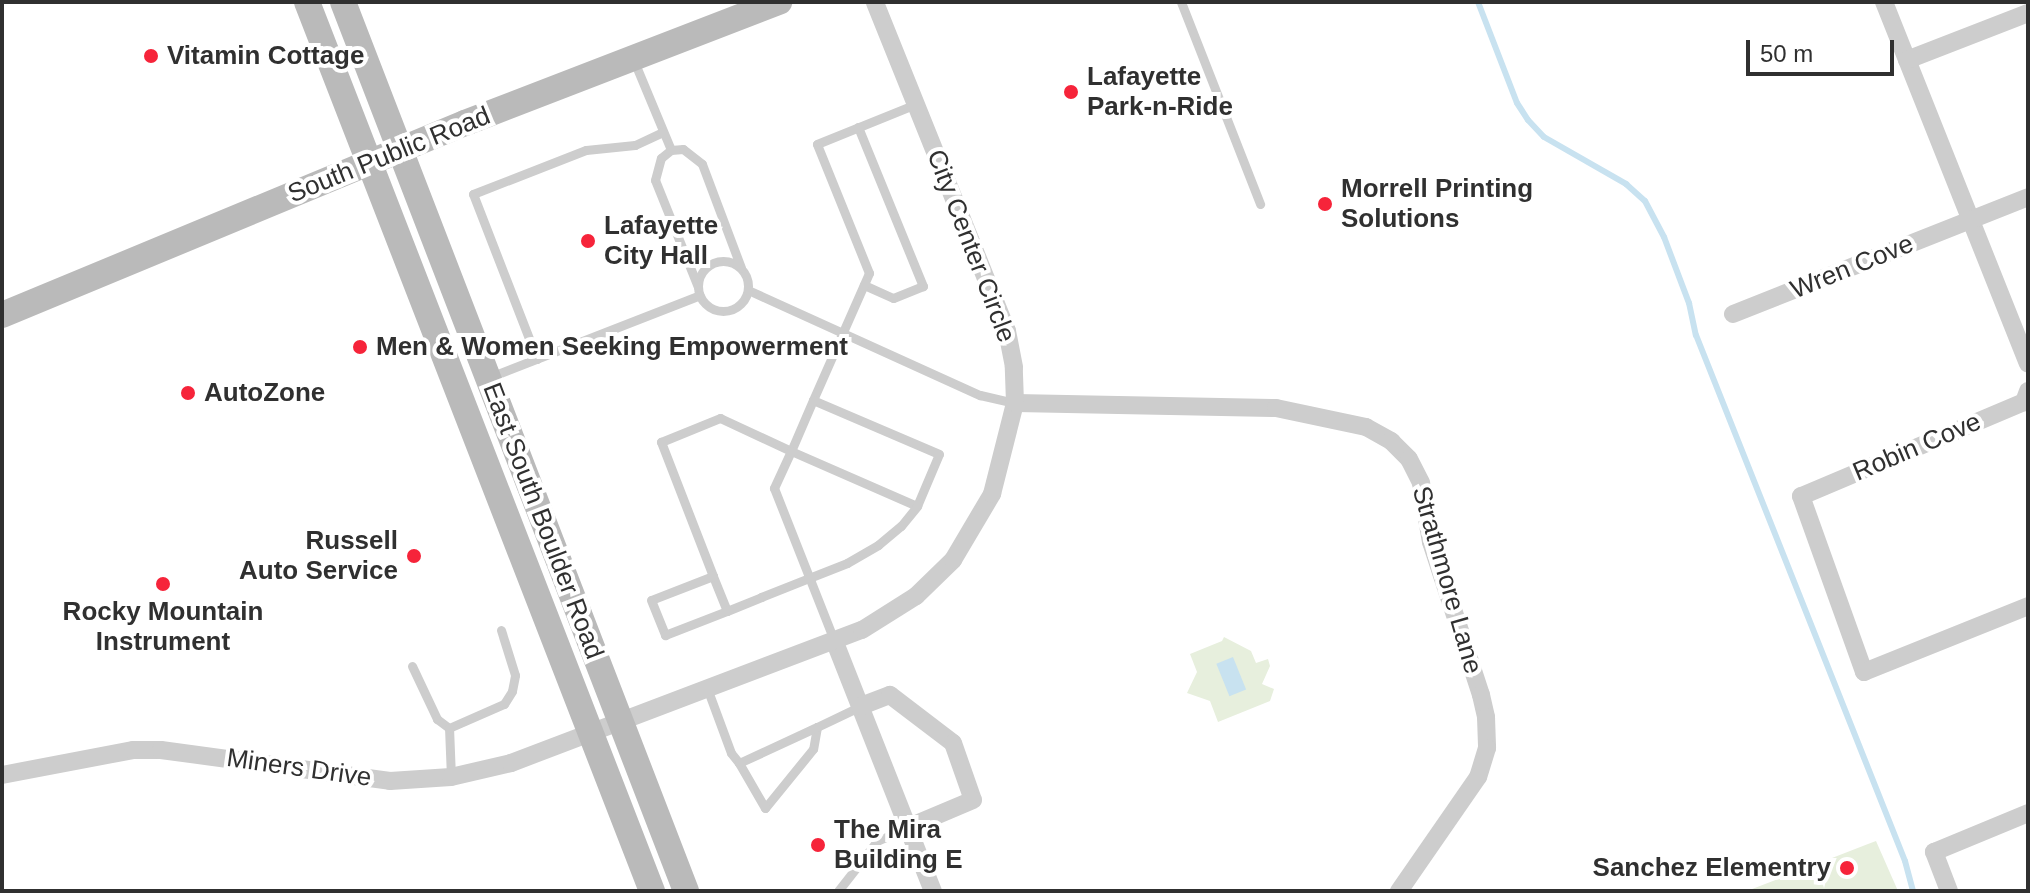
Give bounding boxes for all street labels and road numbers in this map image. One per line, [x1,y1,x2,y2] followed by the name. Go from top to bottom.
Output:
[283,100,495,210] street label: South Public Road
[920,145,1022,347] street label: City Center Circle
[1786,228,1918,306] street label: Wren Cove
[476,378,610,664] street label: East South Boulder Road
[1848,406,1986,488] street label: Robin Cove
[1405,483,1489,677] street label: Strathmore Lane
[225,742,373,794] street label: Miners Drive

